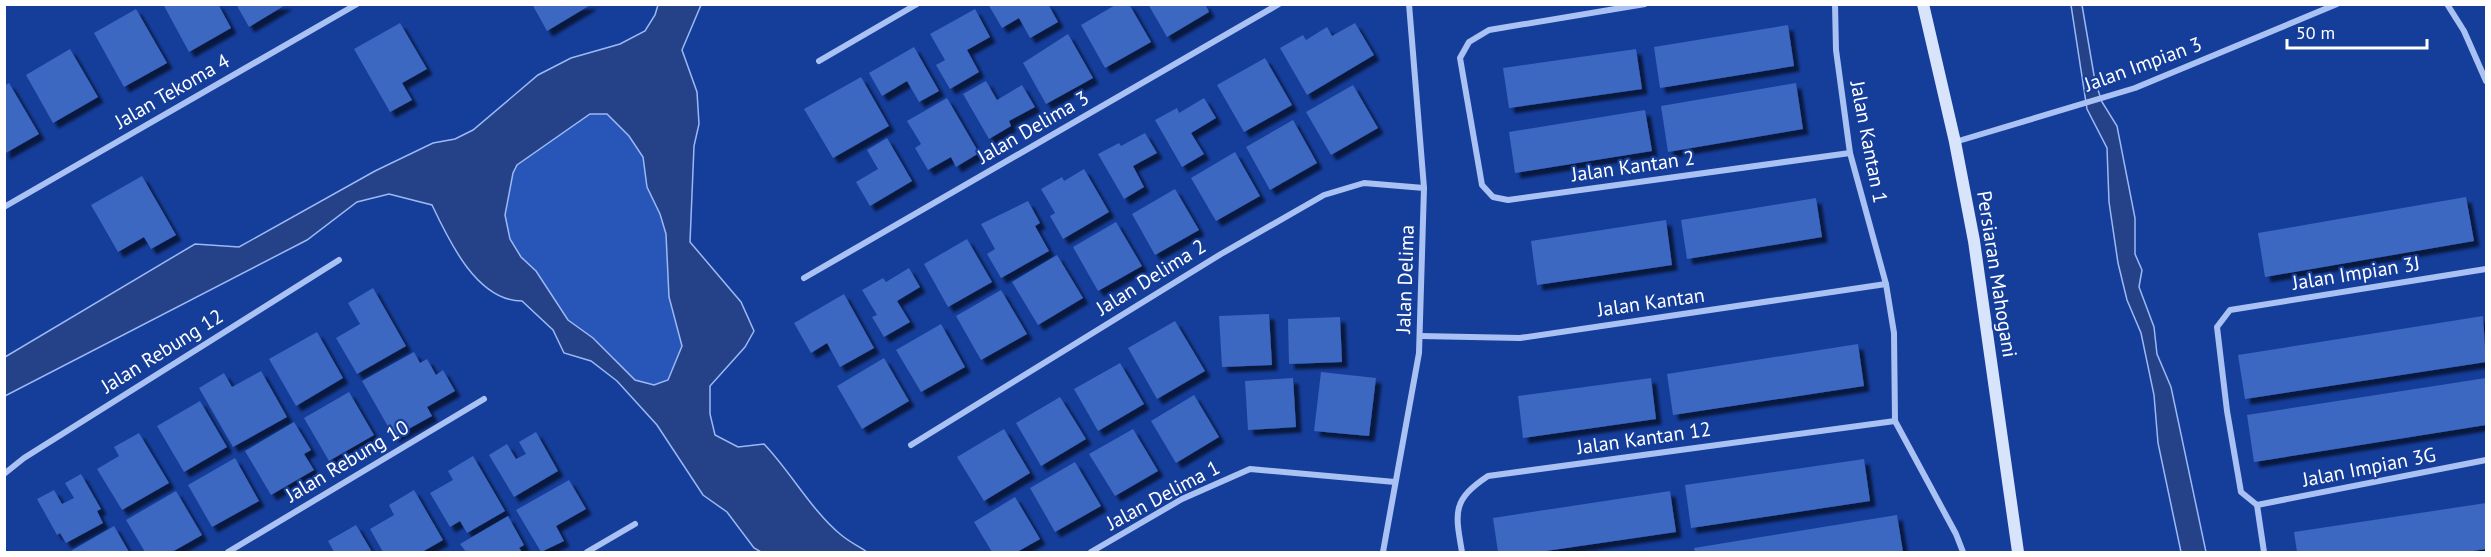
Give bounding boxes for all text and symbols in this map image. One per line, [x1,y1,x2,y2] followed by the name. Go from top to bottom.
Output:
[2287,12,2426,50] scale bar
[2296,21,2335,44] text: 50 m
[2080,31,2205,98] street label: Jalan Impian 3
[109,48,234,135] street label: Jalan Tekoma 4
[1844,78,1894,205] street label: Jalan Kantan 1
[972,85,1093,170] street label: Jalan Delima 3
[1569,144,1696,188] street label: Jalan Kantan 2
[1971,189,2023,359] street label: Persiaran Mahogani
[1390,224,1420,335] street label: Jalan Delima
[1090,233,1211,322] street label: Jalan Delima 2
[2289,250,2422,296] street label: Jalan Impian 3J
[1595,282,1706,323] street label: Jalan Kantan
[95,303,228,399] street label: Jalan Rebung 12
[280,414,413,509] street label: Jalan Rebung 10
[1574,416,1713,460] street label: Jalan Kantan 12
[2299,441,2438,493] street label: Jalan Impian 3G
[1101,454,1224,536] street label: Jalan Delima 1

